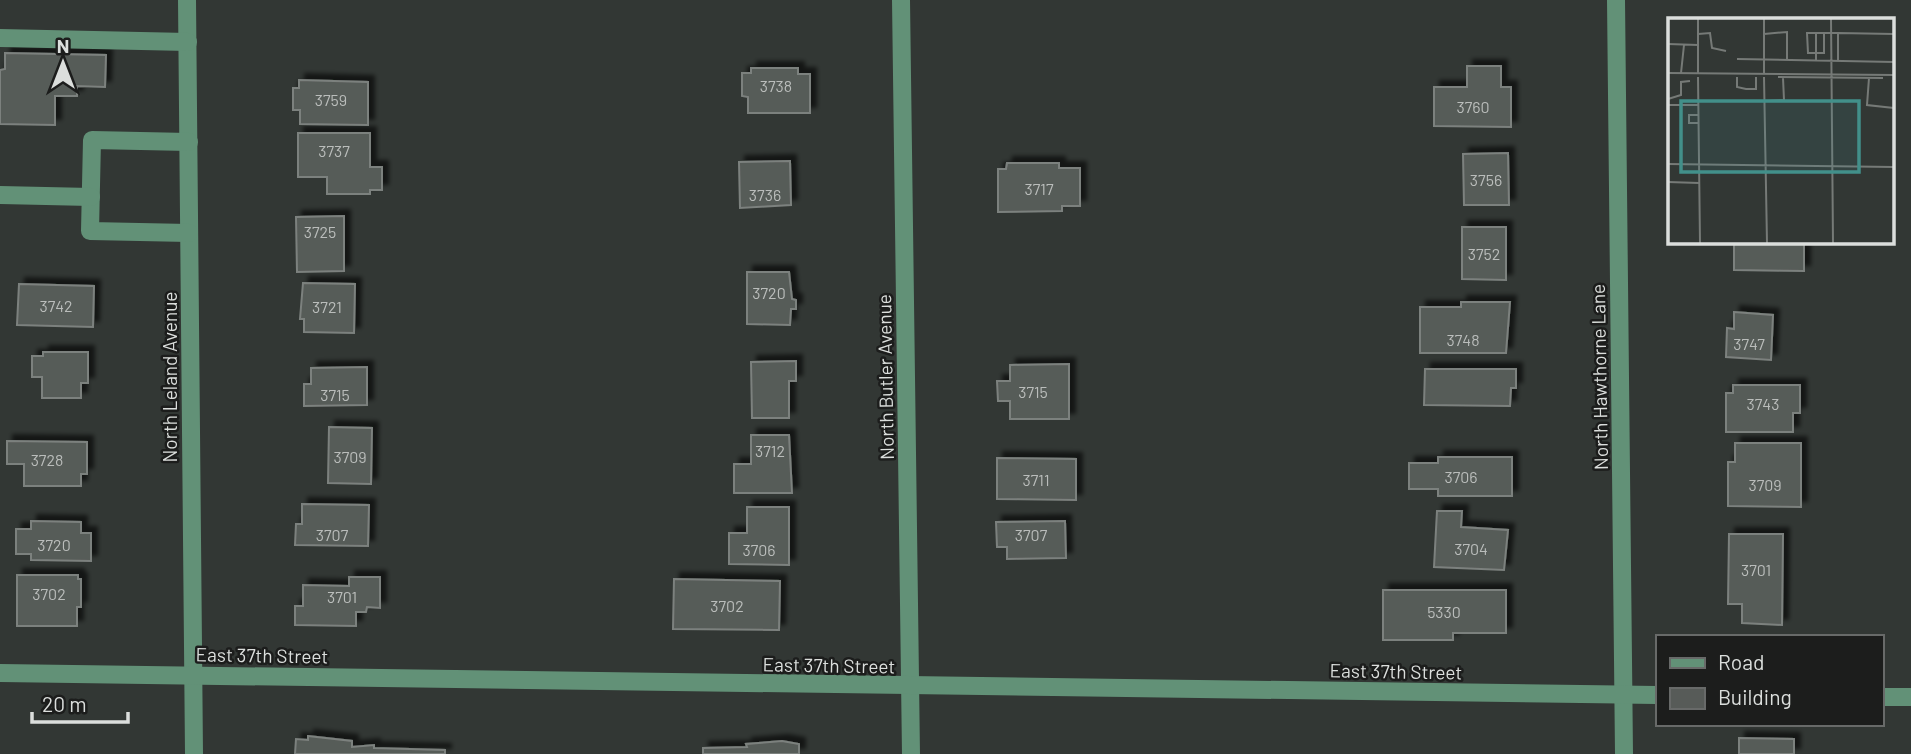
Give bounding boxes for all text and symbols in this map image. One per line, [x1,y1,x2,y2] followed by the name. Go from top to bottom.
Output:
[1668,18,1894,243] inset map
[28,28,98,98] north arrow
[57,34,69,57] text: N
[760,76,792,95] house number: 3738
[315,90,347,109] house number: 3759
[1456,97,1490,116] house number: 3760
[318,141,350,160] house number: 3737
[1470,170,1502,189] house number: 3756
[1024,179,1054,198] house number: 3717
[749,185,781,204] house number: 3736
[304,222,336,241] house number: 3725
[1468,244,1500,263] house number: 3752
[752,283,786,302] house number: 3720
[1586,284,1612,470] street label: North Hawthorne Lane
[158,291,181,463] street label: North Leland Avenue
[872,294,898,460] street label: North Butler Avenue
[39,296,73,315] house number: 3742
[312,297,342,316] house number: 3721
[1447,330,1479,349] house number: 3748
[1733,334,1765,353] house number: 3747
[1018,382,1048,401] house number: 3715
[320,385,350,404] house number: 3715
[1747,394,1779,413] house number: 3743
[755,441,785,460] house number: 3712
[333,447,367,466] house number: 3709
[31,450,63,469] house number: 3728
[1444,467,1478,486] house number: 3706
[1022,470,1050,489] house number: 3711
[1748,475,1782,494] house number: 3709
[316,525,349,544] house number: 3707
[1015,525,1048,544] house number: 3707
[37,535,71,554] house number: 3720
[1454,539,1488,558] house number: 3704
[742,540,776,559] house number: 3706
[1741,560,1771,579] house number: 3701
[32,584,66,603] house number: 3702
[327,587,357,606] house number: 3701
[710,596,744,615] house number: 3702
[1427,602,1461,621] house number: 5330
[1656,635,1883,726] legend
[195,642,329,668] street label: East 37th Street
[1718,649,1764,674] text: Road
[762,652,896,678] street label: East 37th Street
[1329,658,1463,684] street label: East 37th Street
[32,680,128,724] scale bar
[1718,684,1792,709] text: Building
[42,691,87,716] text: 20 m

